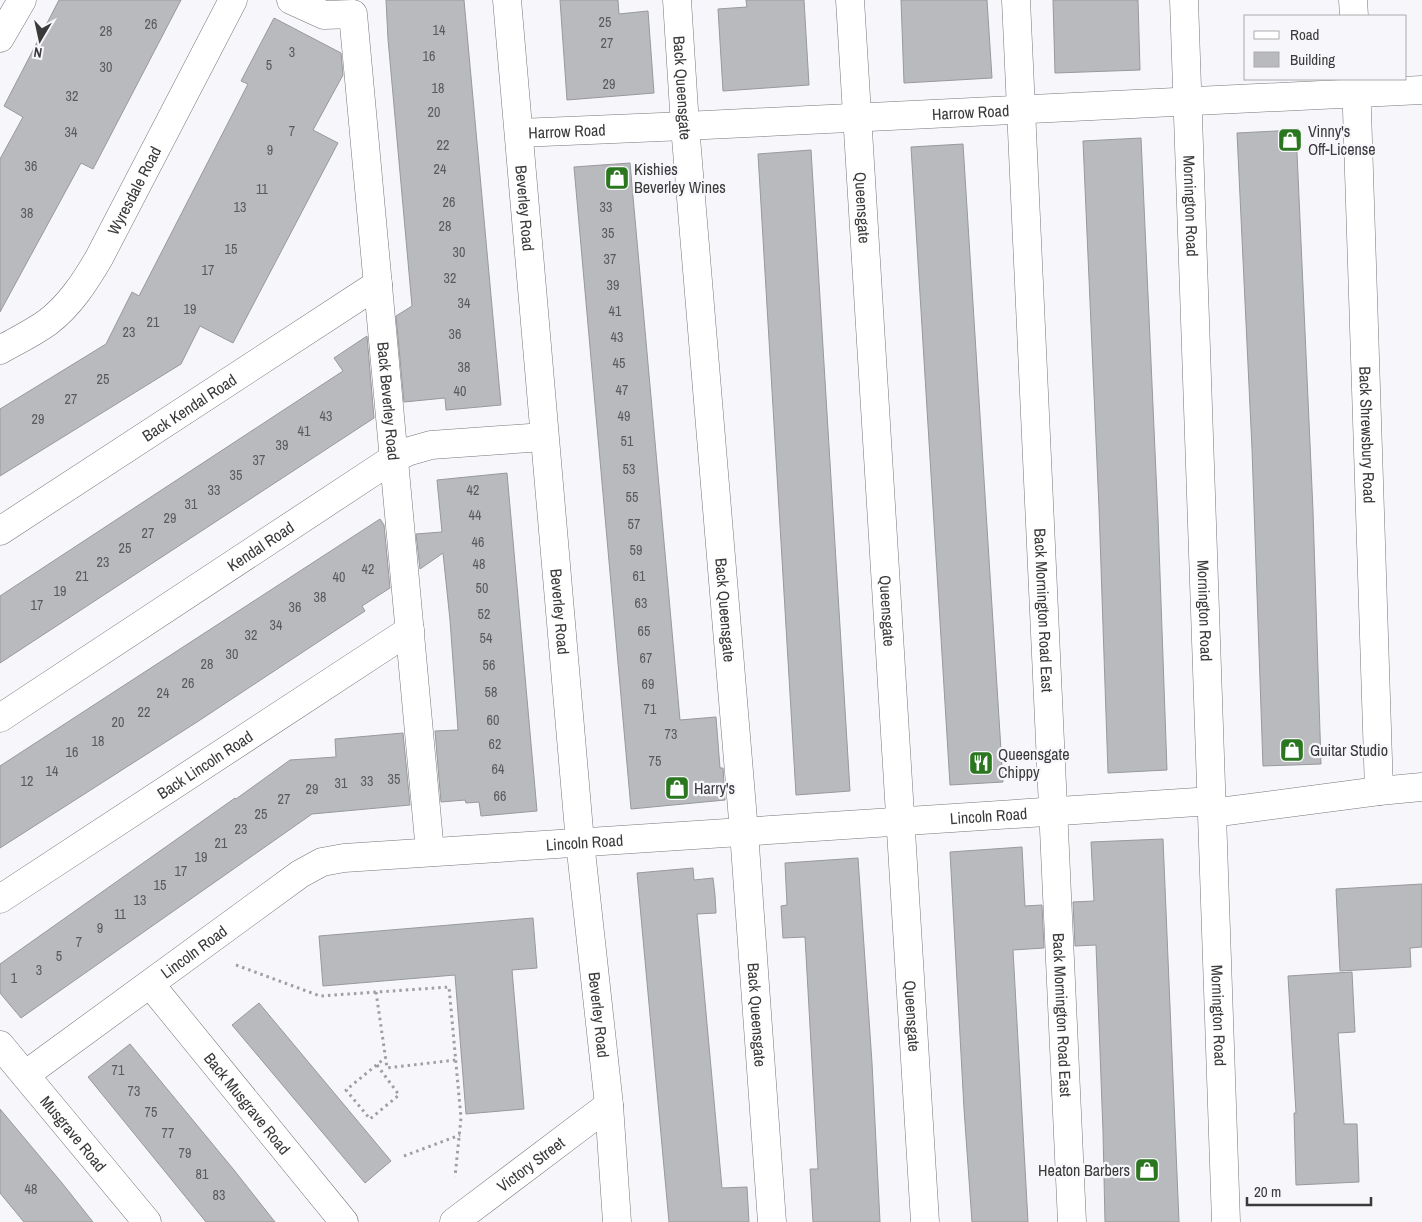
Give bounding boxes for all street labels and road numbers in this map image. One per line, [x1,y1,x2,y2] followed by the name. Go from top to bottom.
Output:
[668,35,697,141] street label: Back Queensgate
[931,99,1010,125] street label: Harrow Road
[528,118,606,144] street label: Harrow Road
[102,142,166,239] street label: Wyresdale Road
[1178,155,1204,257] street label: Mornington Road
[510,164,540,252] street label: Beverley Road
[850,171,876,244] street label: Queensgate
[372,341,405,461] street label: Back Beverley Road
[1354,366,1381,504] street label: Back Shrewsbury Road
[138,368,241,446] street label: Back Kendal Road
[223,516,298,576] street label: Kendal Road
[1029,528,1059,693] street label: Back Mornington Road East
[710,557,741,663] street label: Back Queensgate
[1192,560,1218,662] street label: Mornington Road
[545,568,575,656] street label: Beverley Road
[874,574,901,647] street label: Queensgate
[153,725,257,804] street label: Back Lincoln Road
[949,802,1028,829] street label: Lincoln Road
[545,829,624,856] street label: Lincoln Road
[156,920,231,983] street label: Lincoln Road
[1048,932,1077,1098] street label: Back Mornington Road East
[742,962,772,1068] street label: Back Queensgate
[1206,964,1232,1066] street label: Mornington Road
[583,971,615,1059] street label: Beverley Road
[899,980,926,1052] street label: Queensgate
[199,1048,295,1159] street label: Back Musgrave Road
[35,1091,112,1176] street label: Musgrave Road
[492,1131,569,1197] street label: Victory Street

